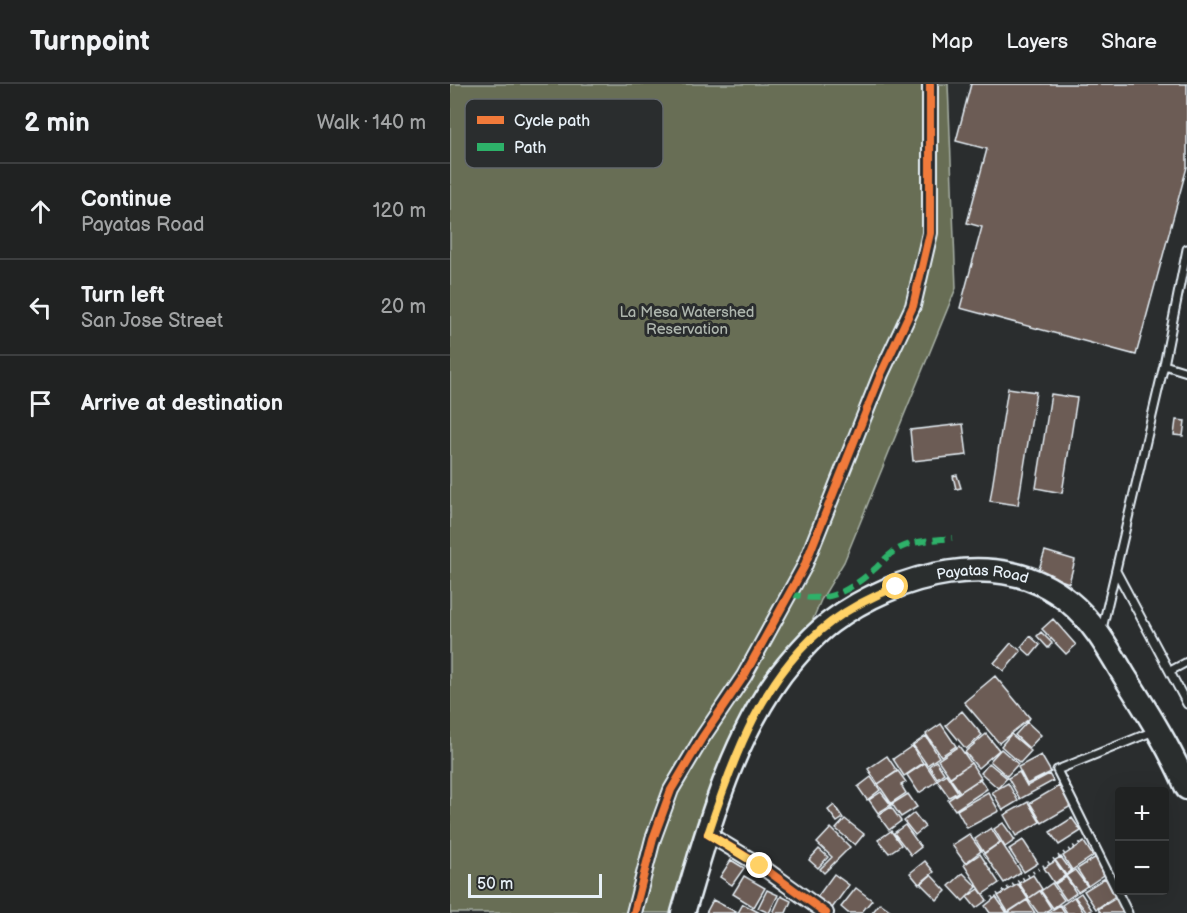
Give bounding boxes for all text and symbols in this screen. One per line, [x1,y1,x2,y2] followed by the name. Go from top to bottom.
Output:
[30,25,150,58] text: Turnpoint
[931,29,973,54] text: Map
[1006,29,1068,54] text: Layers
[1101,29,1157,54] text: Share
[465,99,663,168] legend
[24,108,90,139] text: 2 min
[317,111,426,135] text: Walk · 140 m
[514,112,590,131] text: Cycle path
[514,139,546,158] text: Path
[81,186,171,213] text: Continue
[24,195,57,228] icon: ahead
[373,199,426,223] text: 120 m
[81,213,204,237] text: Payatas Road
[81,282,165,309] text: Turn left
[24,291,57,324] icon: left
[381,295,426,319] text: 20 m
[620,303,754,339] park label: La Mesa Watershed Reservation
[81,309,223,333] text: San Jose Street
[24,387,57,420] icon: arrive
[81,390,283,417] text: Arrive at destination
[935,561,1031,588] street label: Payatas Road
[882,573,908,599] route start
[1115,787,1169,895] map controls
[1115,787,1169,841] button: +
[1115,841,1169,895] button: −
[746,852,772,878] route end
[468,871,602,898] scale bar
[477,875,513,894] text: 50 m

